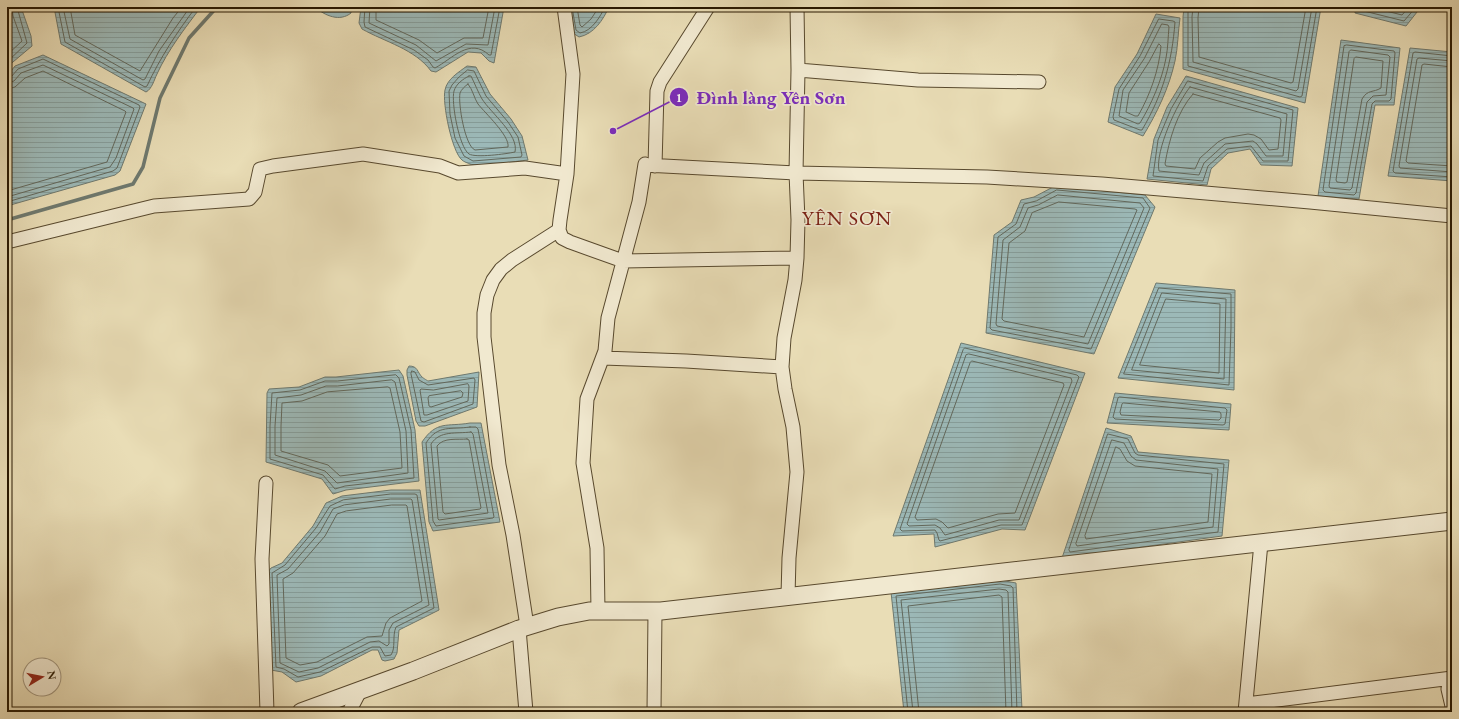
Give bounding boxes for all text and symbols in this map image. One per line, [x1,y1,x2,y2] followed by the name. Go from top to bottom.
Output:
[669,82,854,113] callout: Đình làng Yên Sơn
[697,85,846,110] text: Đình làng Yên Sơn
[676,90,682,106] text: 1
[802,205,892,231] district label: YÊN SƠN
[22,657,62,697] north arrow
[44,670,60,681] text: N

